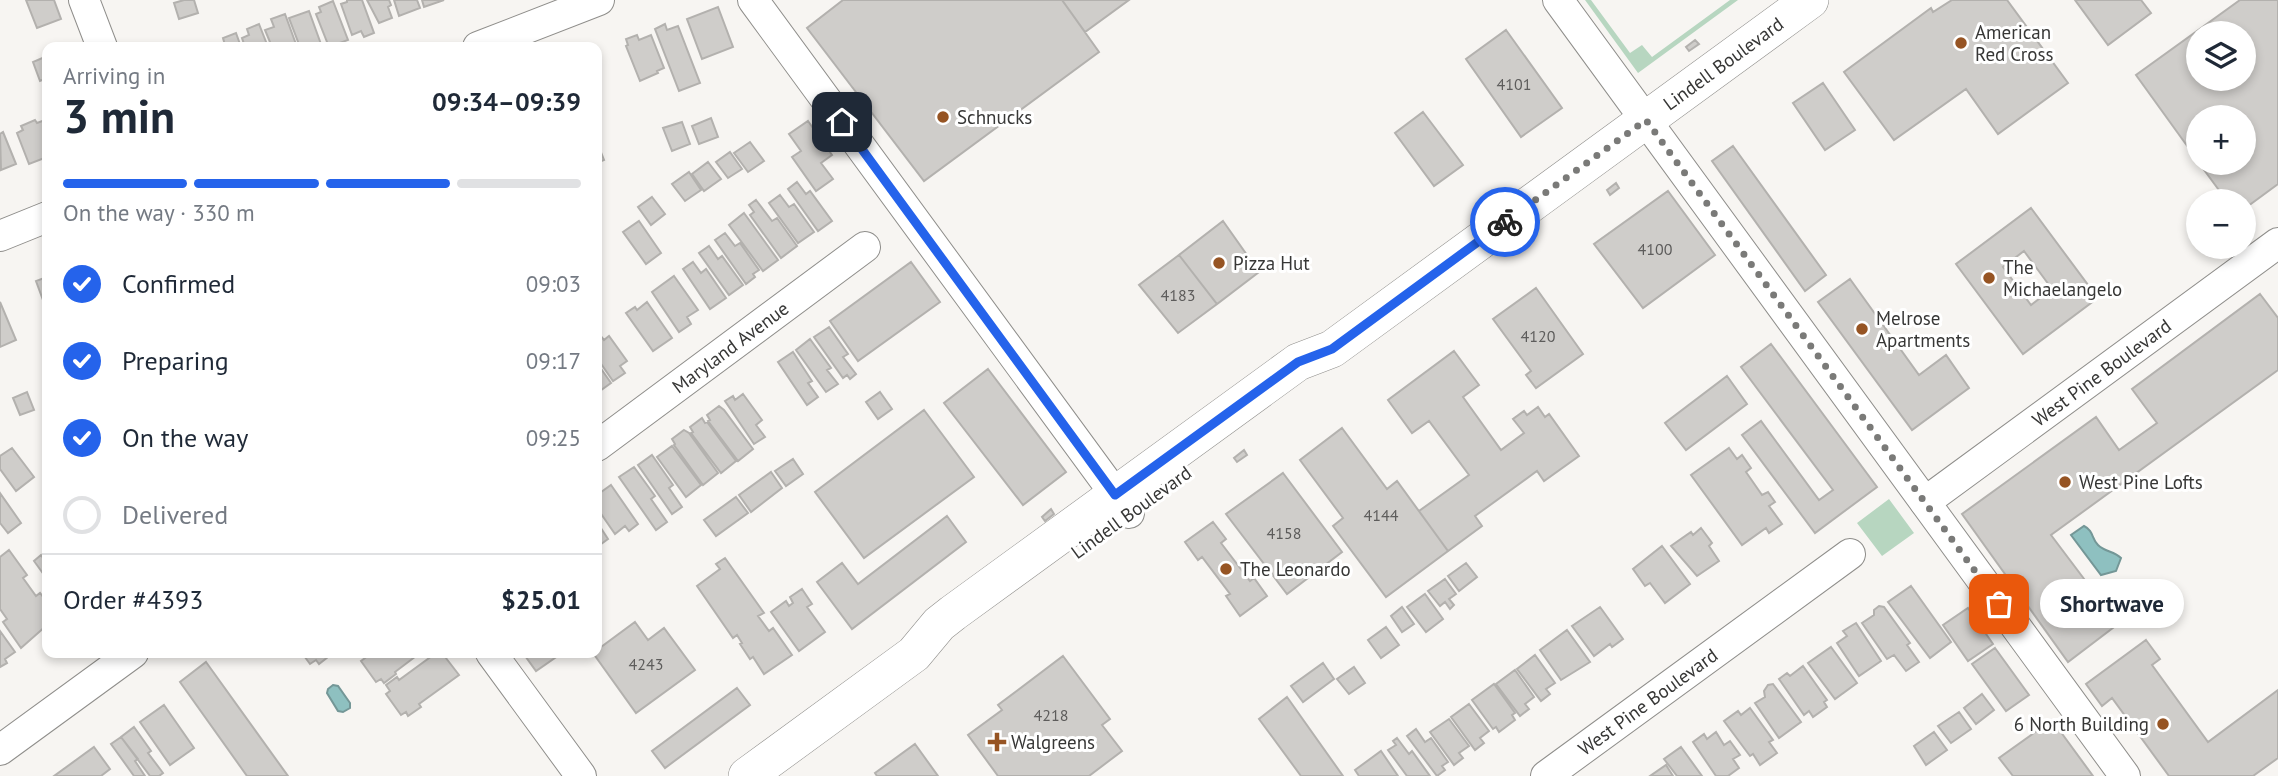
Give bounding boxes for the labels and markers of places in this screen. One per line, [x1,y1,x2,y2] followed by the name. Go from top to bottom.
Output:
[1975,20,2054,66] place label: American Red Cross
[1953,35,1969,51] marker: American Red Cross
[812,92,872,152] pin
[957,105,1032,129] place label: Schnucks
[935,109,951,125] marker: Schnucks
[1233,251,1310,275] place label: Pizza Hut
[1211,255,1227,271] marker: Pizza Hut
[2003,255,2122,301] place label: The Michaelangelo
[1981,270,1997,286] marker: The Michaelangelo
[1876,306,1970,352] place label: Melrose Apartments
[1854,321,1870,337] marker: Melrose Apartments
[2079,470,2203,494] place label: West Pine Lofts
[2057,474,2073,490] marker: West Pine Lofts
[1240,557,1351,581] place label: The Leonardo
[1218,561,1234,577] marker: The Leonardo
[1969,574,2029,634] pin
[2041,580,2184,628] callout: Shortwave
[2014,712,2149,736] place label: 6 North Building
[2155,716,2171,732] marker: 6 North Building
[1011,730,1095,754] place label: Walgreens
[989,734,1005,750] marker: Walgreens

